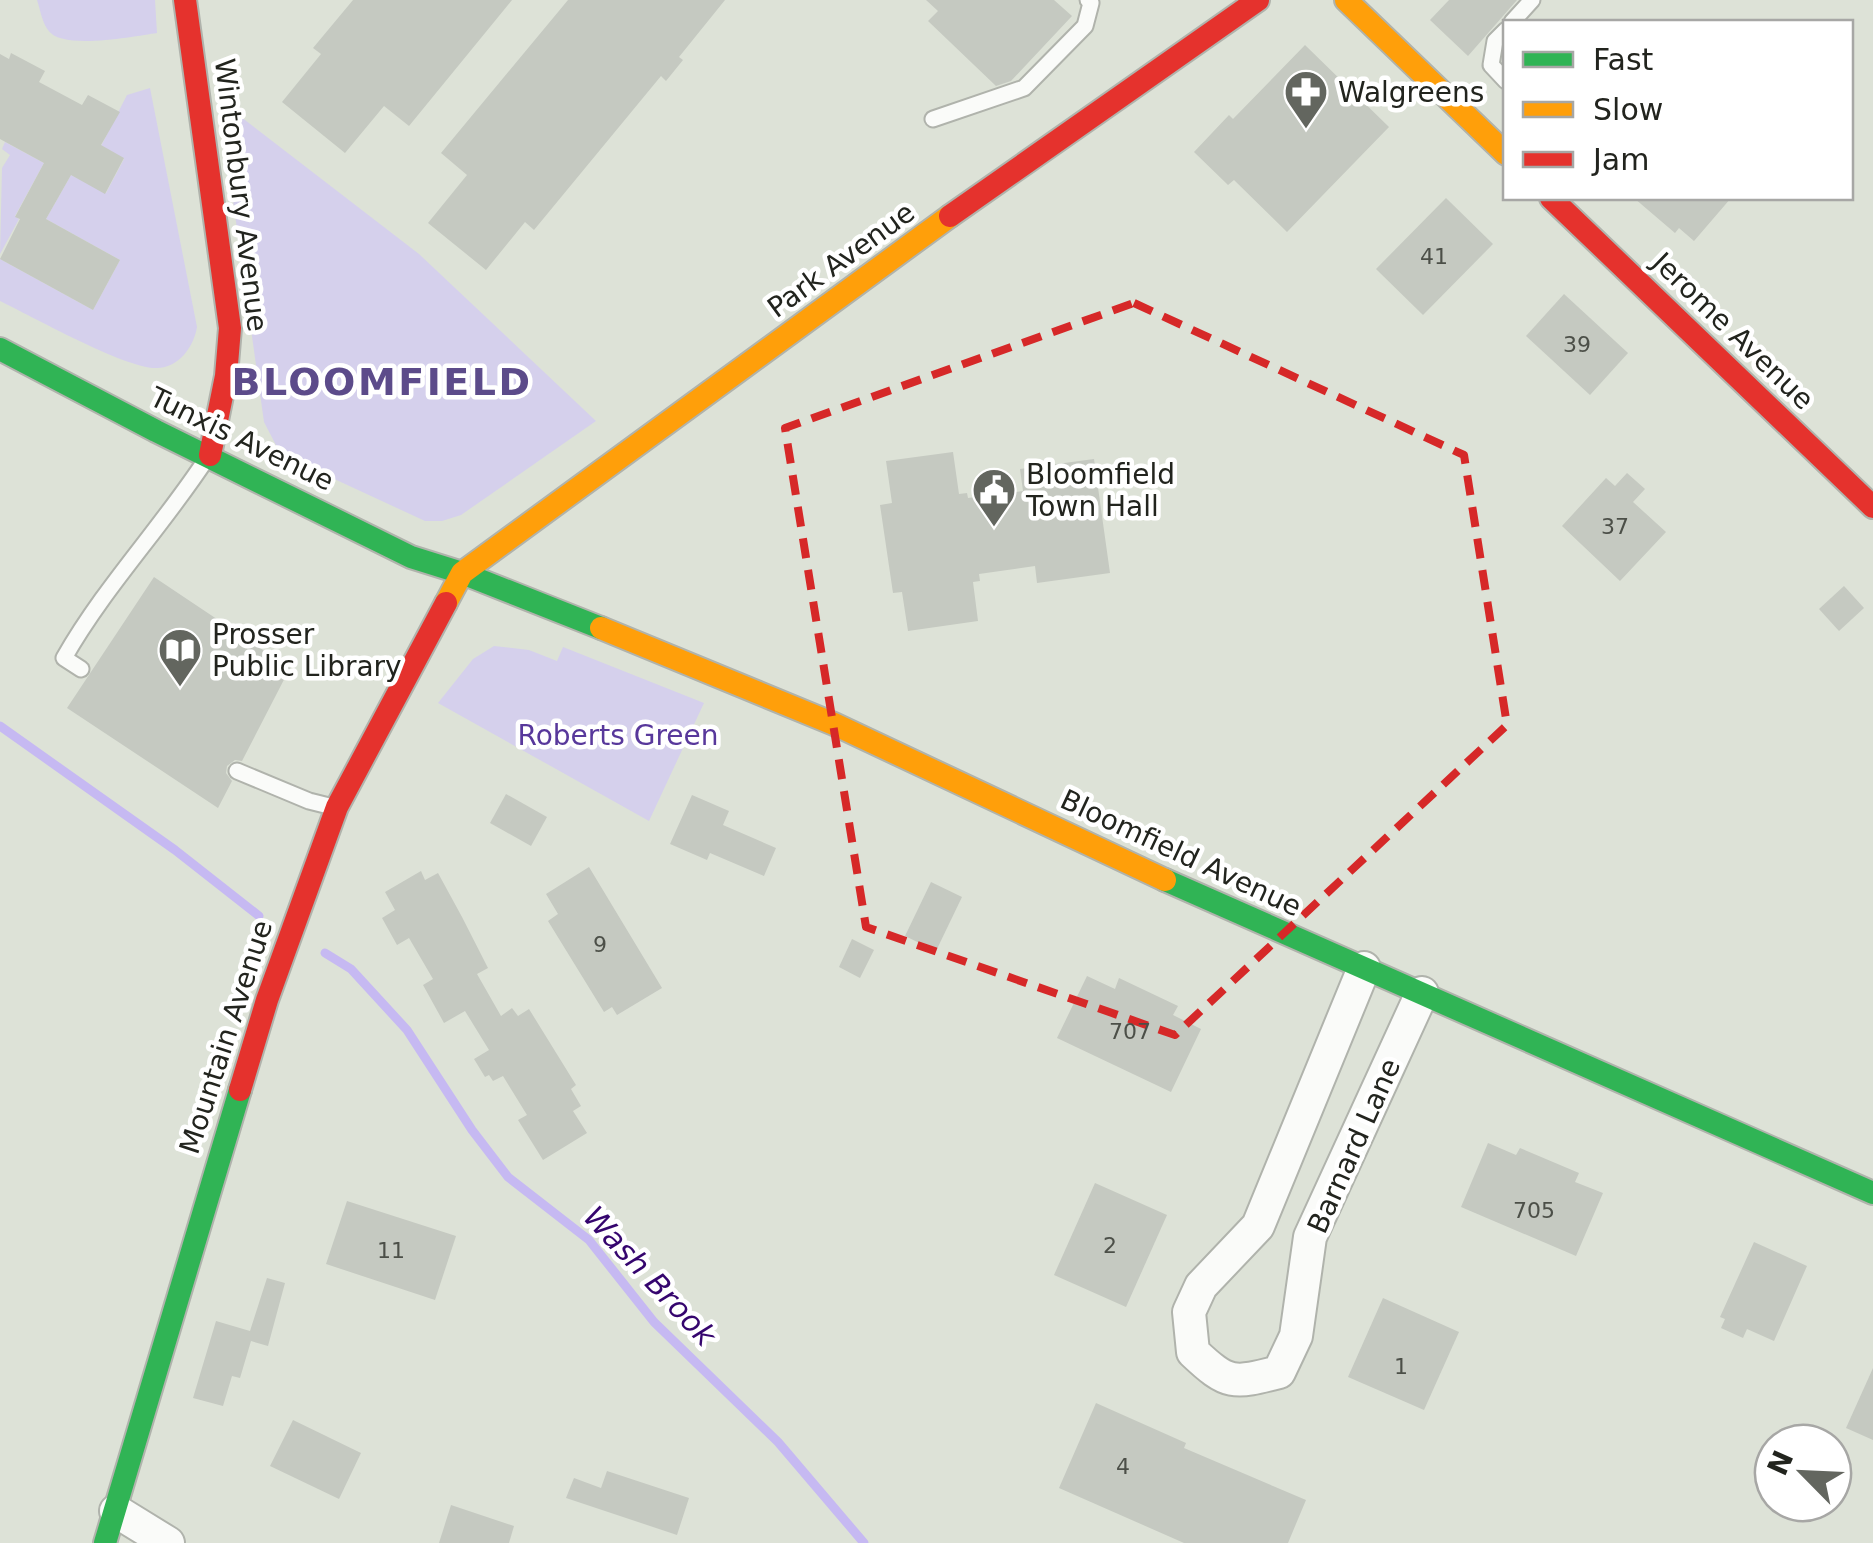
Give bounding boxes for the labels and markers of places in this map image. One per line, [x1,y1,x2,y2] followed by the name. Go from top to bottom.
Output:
[1283,69,1329,130] pharmacy icon: Walgreens
[1338,76,1484,109] place label: Walgreens
[1025,458,1175,523] place label: Bloomfield Town Hall
[971,467,1017,528] public building icon: Bloomfield Town Hall
[212,618,402,683] place label: Prosser Public Library
[157,627,203,688] library icon: Prosser Public Library

